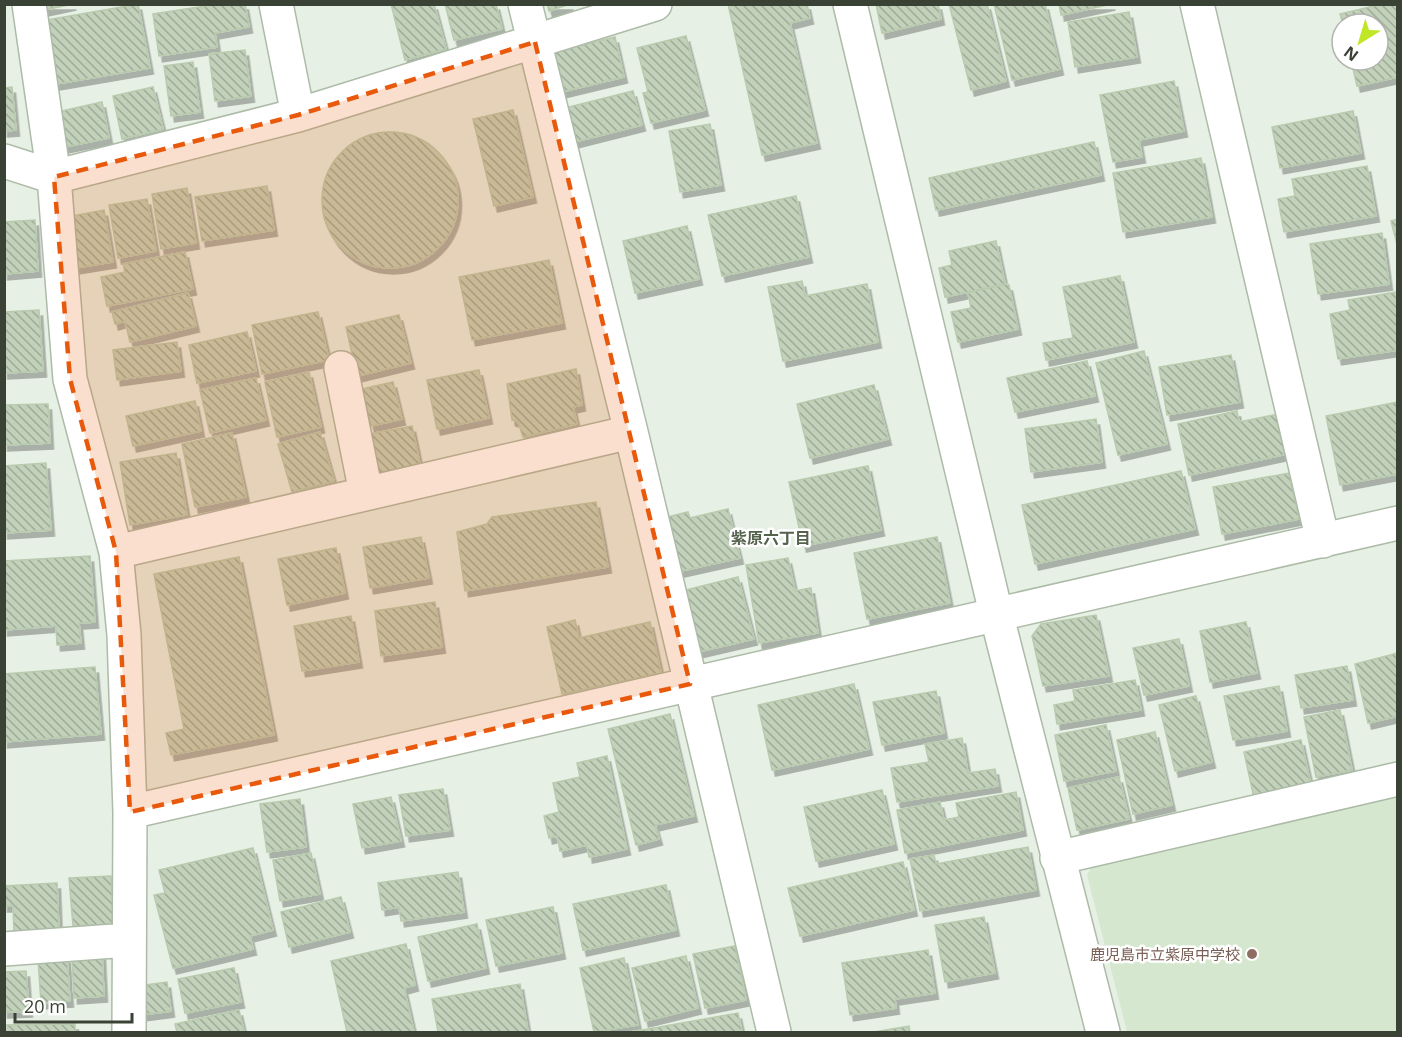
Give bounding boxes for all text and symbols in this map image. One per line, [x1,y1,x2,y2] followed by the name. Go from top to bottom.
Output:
[1330,12,1390,72] north arrow
[1339,41,1363,67] text: N
[731,527,811,549] district label: 紫原六丁目
[1090,944,1240,964] place label: 鹿児島市立紫原中学校
[1245,947,1259,961] marker: 鹿児島市立紫原中学校
[15,986,132,1024] scale bar
[24,994,66,1018] text: 20 m

